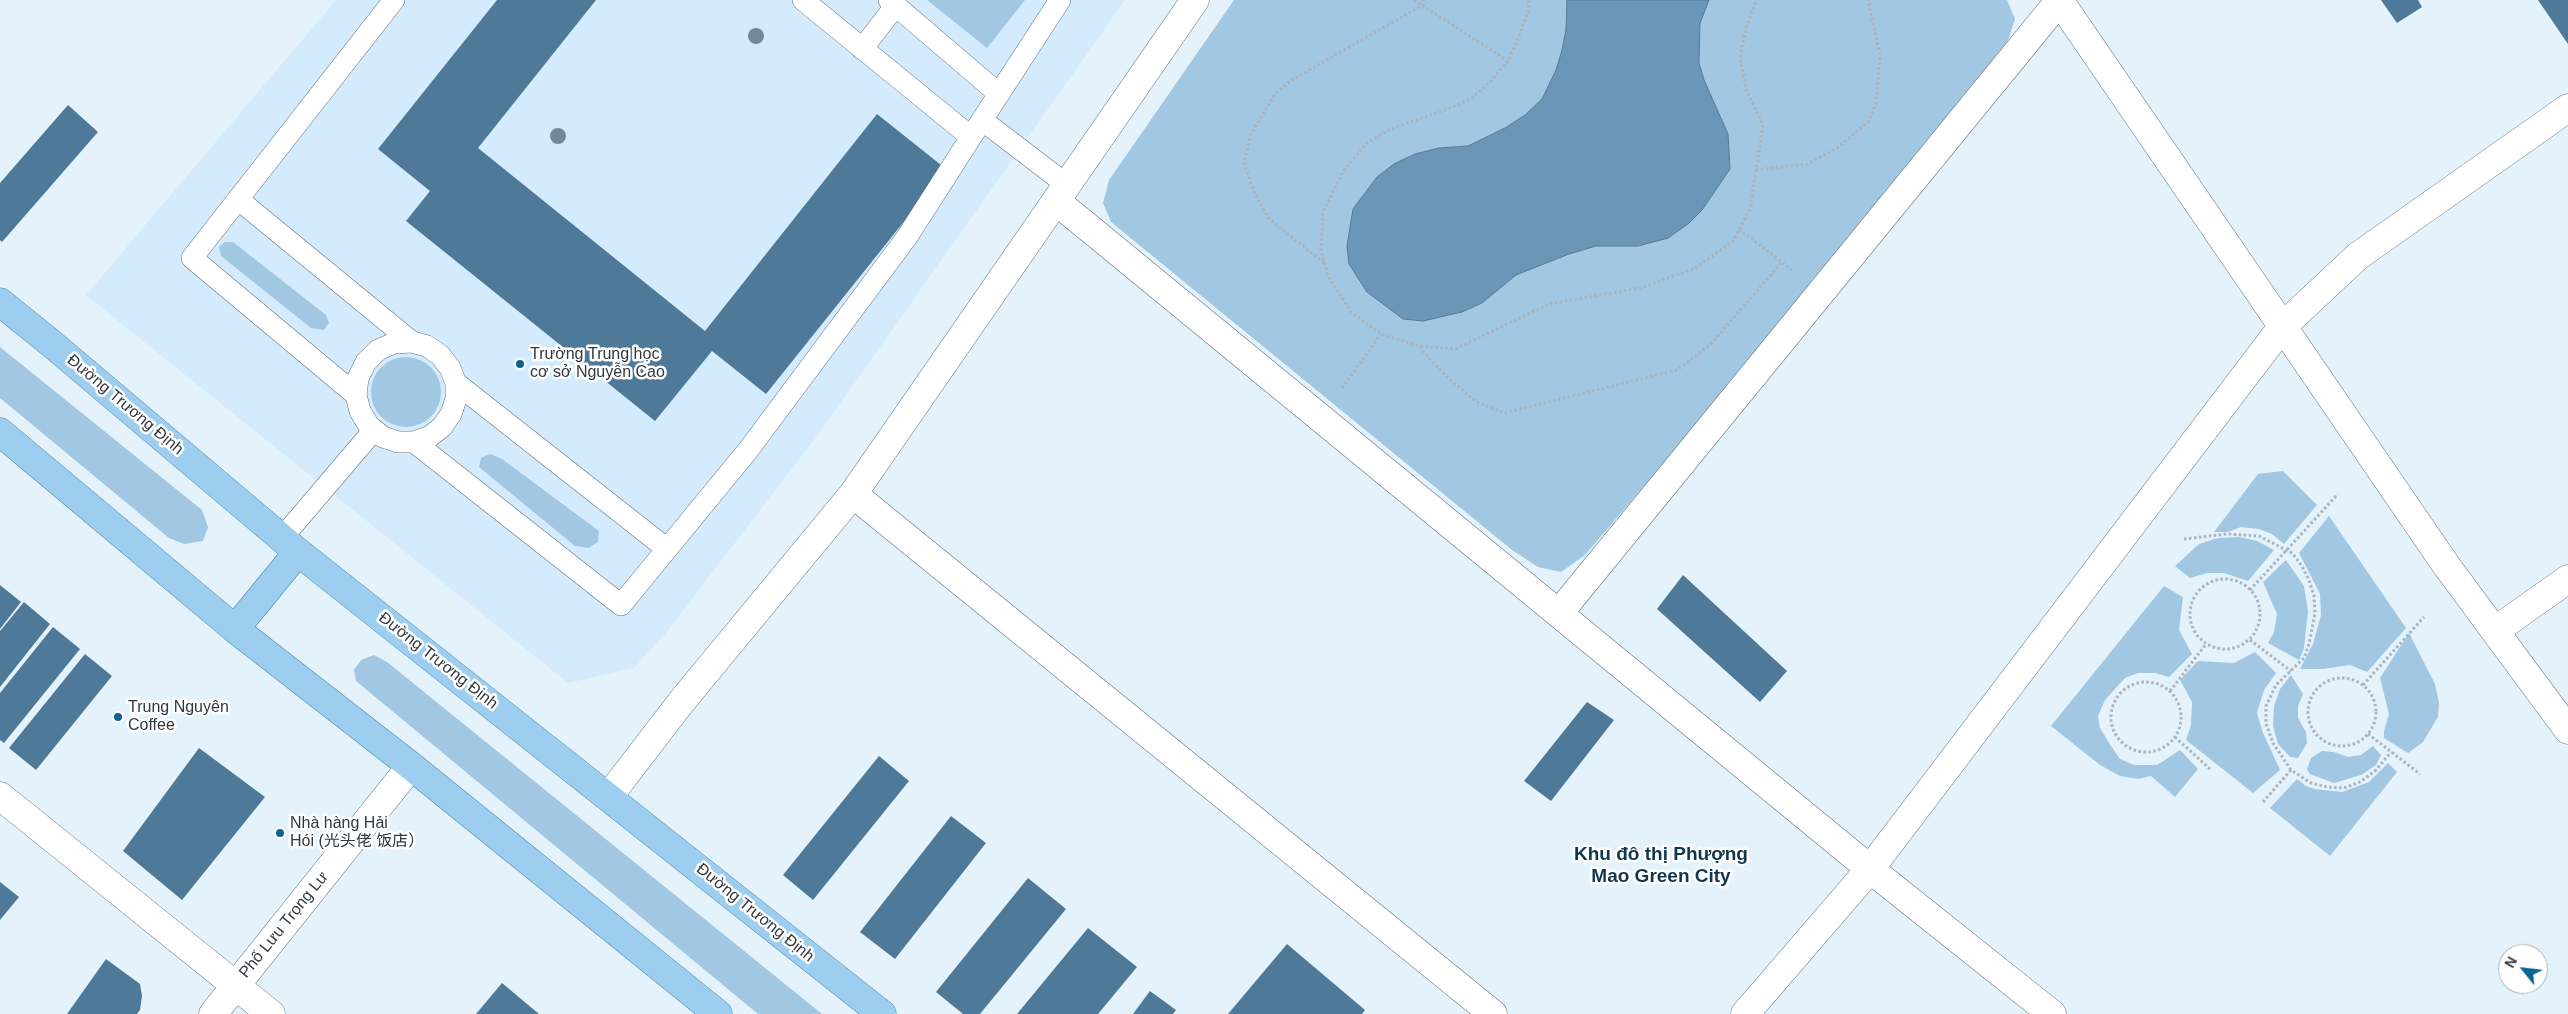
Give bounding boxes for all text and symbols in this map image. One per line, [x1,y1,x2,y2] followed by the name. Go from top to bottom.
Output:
[530,345,665,383] place label: Trường Trung học cơ sở Nguyễn Cao
[63,351,187,459] street label: Đường Trương Định
[514,358,526,370] marker: Trường Trung học cơ sở Nguyễn Cao
[375,609,501,713] street label: Đường Trương Định
[128,698,229,736] place label: Trung Nguyên Coffee
[112,711,124,723] marker: Trung Nguyên Coffee
[290,814,424,852] place label: Nhà hàng Hải Hói (光头佬 饭店）
[274,827,286,839] marker: Nhà hàng Hải Hói (光头佬 饭店）
[1574,844,1748,888] district label: Khu đô thị Phượng Mao Green City
[692,860,818,966] street label: Đường Trương Định
[235,868,333,982] street label: Phố Lưu Trọng Lư
[2498,944,2548,994] north arrow
[2501,954,2520,971] text: N

